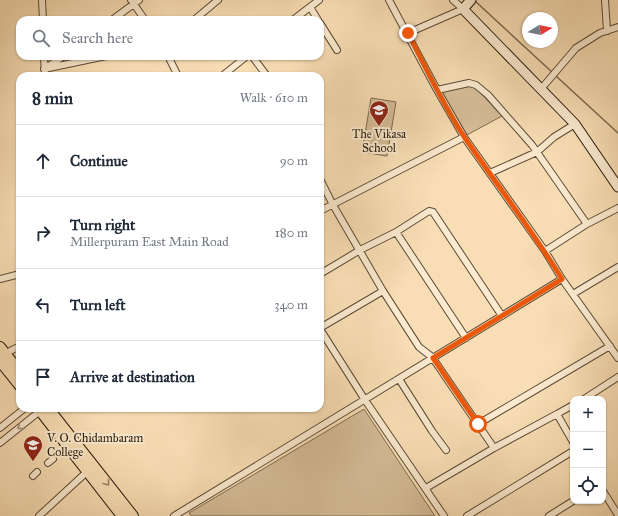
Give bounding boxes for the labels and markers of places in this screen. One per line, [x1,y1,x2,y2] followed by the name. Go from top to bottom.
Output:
[368,99,390,127] school or university icon: The Vikasa School
[352,127,407,155] place label: The Vikasa School
[46,431,143,460] place label: V. O. Chidambaram College
[22,434,44,462] school or university icon: V. O. Chidambaram College

